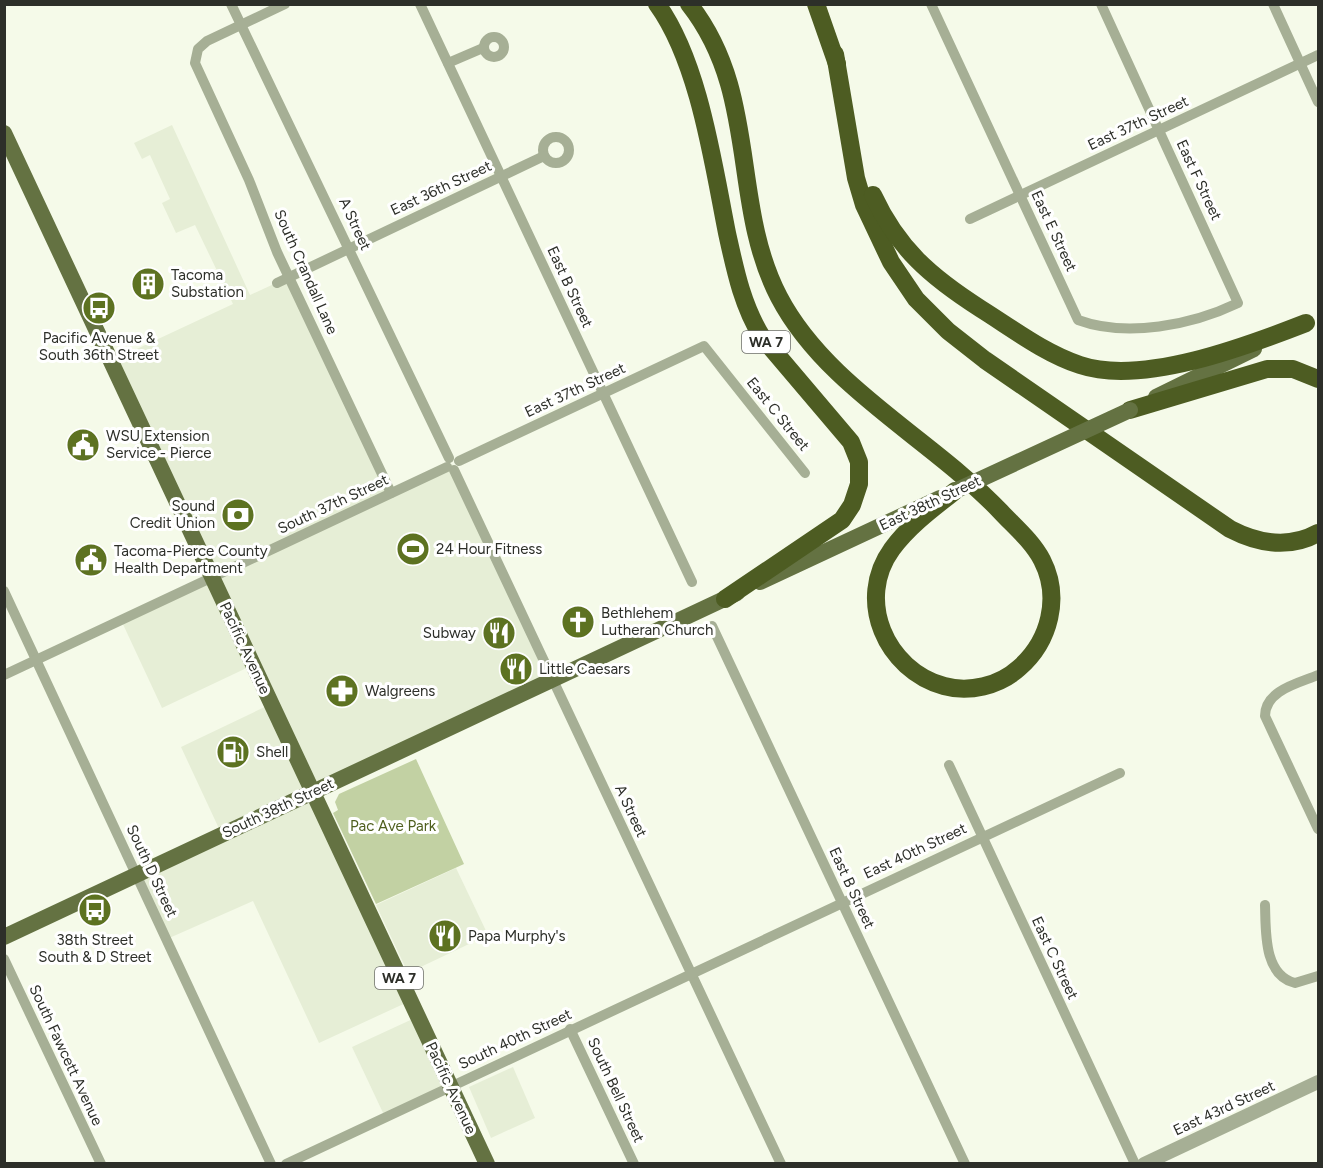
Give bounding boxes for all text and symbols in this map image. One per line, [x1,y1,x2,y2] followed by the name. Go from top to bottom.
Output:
[1085,92,1191,154] street label: East 37th Street
[1173,137,1226,223] street label: East F Street
[388,157,495,219] street label: East 36th Street
[1027,188,1081,275] street label: East E Street
[335,195,375,253] street label: A Street
[270,207,342,337] street label: South Crandall Lane
[543,243,597,331] street label: East B Street
[130,266,166,302] building icon: Tacoma Substation
[171,266,244,301] place label: Tacoma Substation
[81,290,117,326] bus stop icon: Pacific Avenue & South 36th Street
[39,329,160,364] place label: Pacific Avenue & South 36th Street
[742,331,790,353] road number: WA 7
[522,359,628,421] street label: East 37th Street
[743,374,813,455] street label: East C Street
[65,427,101,463] public building icon: WSU Extension Service - Pierce
[106,427,211,462] place label: WSU Extension Service - Pierce
[275,470,391,538] street label: South 37th Street
[876,471,984,534] street label: East 38th Street
[130,497,215,532] place label: Sound Credit Union
[220,497,256,533] bank icon: Sound Credit Union
[395,531,431,567] sports icon: 24 Hour Fitness
[436,540,542,558] place label: 24 Hour Fitness
[73,542,109,578] public building icon: Tacoma-Pierce County Health Department
[114,542,268,577] place label: Tacoma-Pierce County Health Department
[216,599,274,697] street label: Pacific Avenue
[560,604,596,640] church icon: Bethlehem Lutheran Church
[601,604,713,639] place label: Bethlehem Lutheran Church
[481,615,517,651] restaurant icon: Subway
[423,624,476,642] place label: Subway
[498,651,534,687] restaurant icon: Little Caesars
[539,660,630,678] place label: Little Caesars
[324,673,360,709] pharmacy icon: Walgreens
[365,682,435,700] place label: Walgreens
[215,734,251,770] fuel station icon: Shell
[256,743,288,761] place label: Shell
[219,774,337,842] street label: South 38th Street
[611,782,651,840] street label: A Street
[350,817,437,835] park label: Pac Ave Park
[861,819,970,883] street label: East 40th Street
[123,822,181,920] street label: South D Street
[825,844,879,932] street label: East B Street
[77,892,113,928] bus stop icon: 38th Street South & D Street
[1028,914,1082,1003] street label: East C Street
[427,918,463,954] restaurant icon: Papa Murphy's
[468,927,566,945] place label: Papa Murphy's
[38,931,152,966] place label: 38th Street South & D Street
[375,967,423,989] road number: WA 7
[25,982,107,1128] street label: South Fawcett Avenue
[456,1005,575,1073] street label: South 40th Street
[584,1035,648,1146] street label: South Bell Street
[422,1039,480,1137] street label: Pacific Avenue
[1170,1076,1278,1139] street label: East 43rd Street

